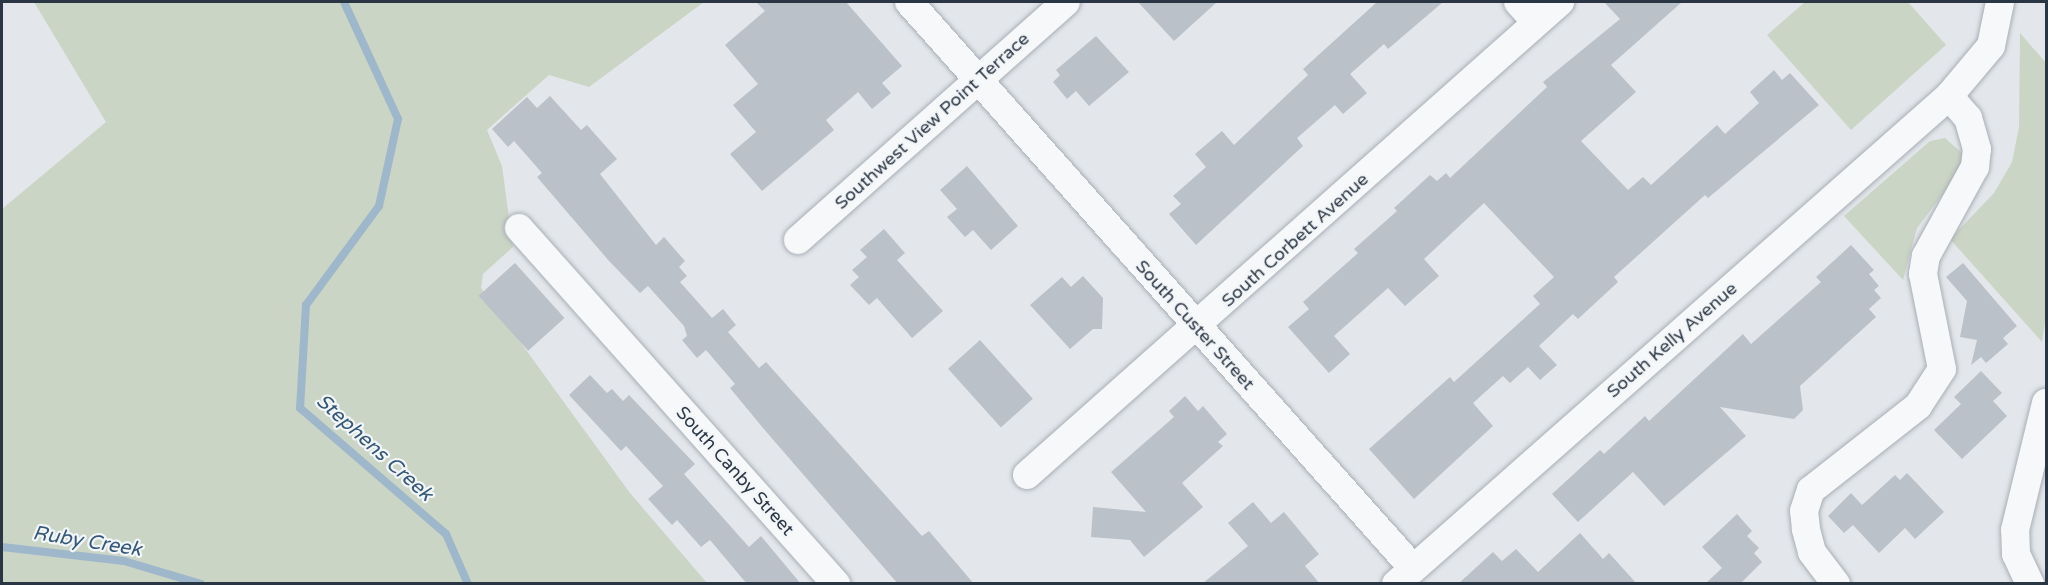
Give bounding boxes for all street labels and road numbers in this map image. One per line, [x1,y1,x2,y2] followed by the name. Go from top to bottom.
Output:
[830,28,1034,214] street label: Southwest View Point Terrace
[1217,168,1373,312] street label: South Corbett Avenue
[1131,256,1259,394] street label: South Custer Street
[1602,278,1742,402] street label: South Kelly Avenue
[671,402,799,540] street label: South Canby Street

